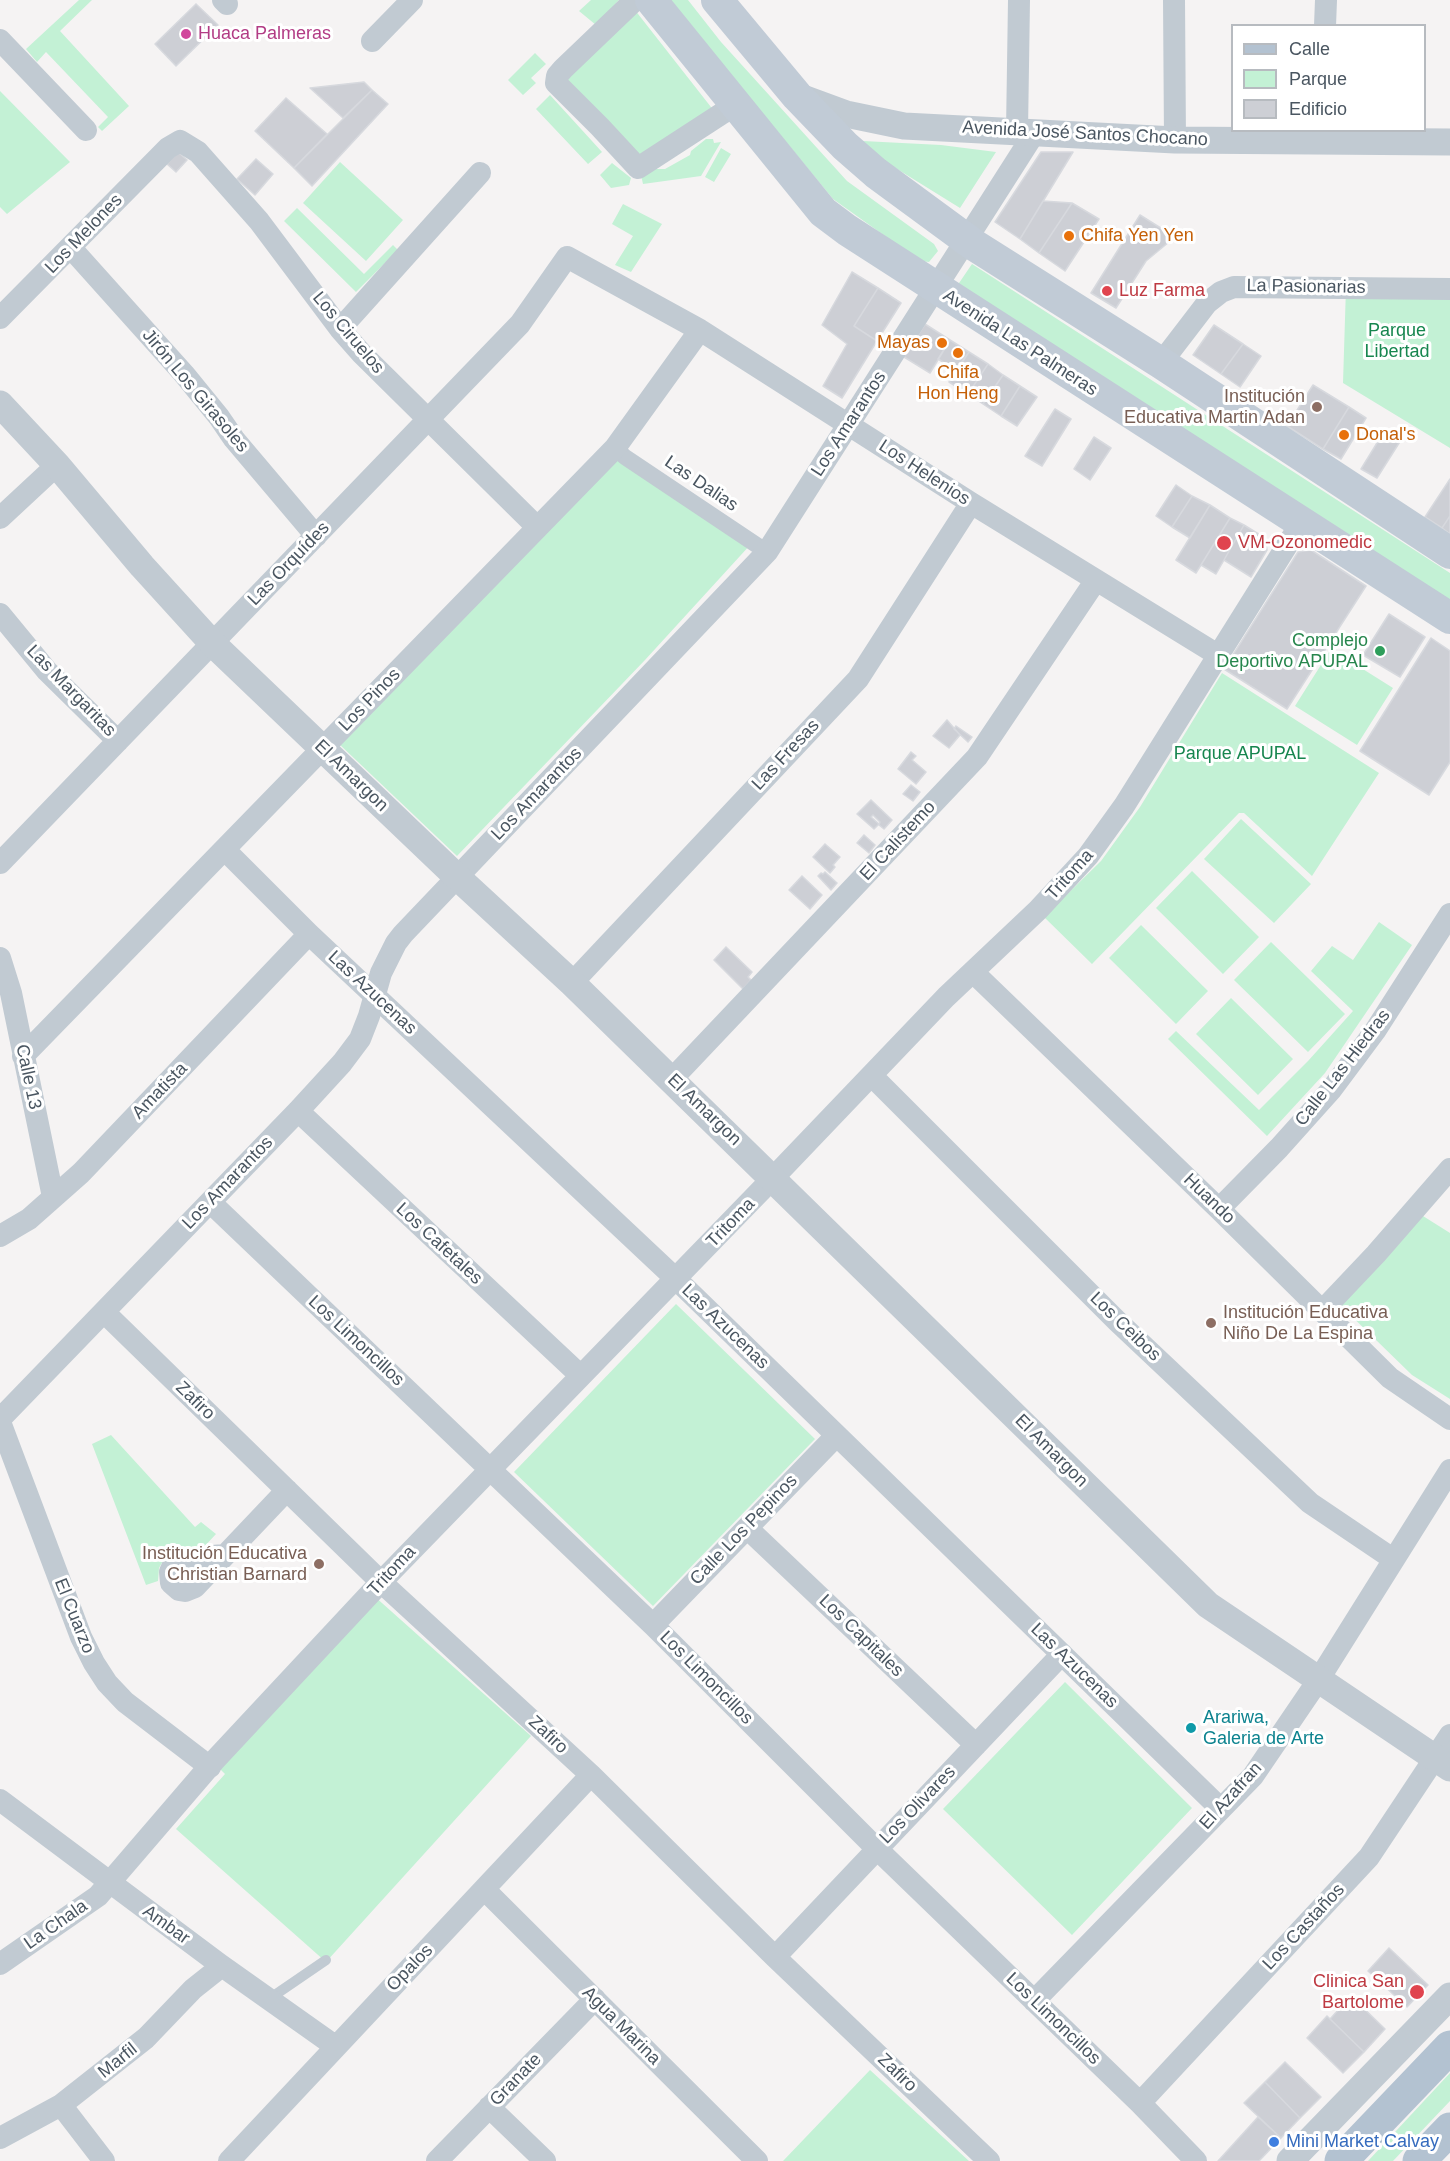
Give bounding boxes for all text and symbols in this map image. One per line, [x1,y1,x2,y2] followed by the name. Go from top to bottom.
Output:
[198,23,331,45] place label: Huaca Palmeras
[1231,24,1426,132] legend
[179,27,193,41] marker: Huaca Palmeras
[1289,39,1330,59] text: Calle
[1289,69,1347,89] text: Parque
[1289,99,1347,119] text: Edificio
[962,117,1208,151] street label: Avenida José Santos Chocano
[41,190,127,278] street label: Los Melones
[1081,225,1194,247] place label: Chifa Yen Yen
[1062,229,1076,243] marker: Chifa Yen Yen
[1246,275,1366,299] street label: La Pasionarias
[1119,280,1205,302] place label: Luz Farma
[1100,284,1114,298] marker: Luz Farma
[939,285,1101,401] street label: Avenida Las Palmeras
[308,288,388,378] street label: Los Ciruelos
[1364,320,1430,362] park label: Parque Libertad
[137,325,253,457] street label: Jirón Los Girasoles
[877,332,930,354] place label: Mayas
[935,336,949,350] marker: Mayas
[951,346,965,360] marker: Chifa Hon Heng
[917,362,999,404] place label: Chifa Hon Heng
[807,367,891,481] street label: Los Amarantos
[1124,386,1305,428] place label: Institución Educativa Martin Adan
[1310,400,1324,414] marker: Institución Educativa Martin Adan
[1356,424,1415,446] place label: Donal's
[1337,428,1351,442] marker: Donal's
[874,436,974,510] street label: Los Helenios
[660,452,742,516] street label: Las Dalias
[244,518,334,610] street label: Las Orquídes
[1238,532,1372,554] place label: VM-Ozonomedic
[1215,534,1233,552] marker: VM-Ozonomedic
[1216,630,1368,672] place label: Complejo Deportivo APUPAL
[22,641,120,741] street label: Las Margaritas
[1373,644,1387,658] marker: Complejo Deportivo APUPAL
[335,664,405,736] street label: Los Pinos
[748,715,824,795] street label: Las Fresas
[310,736,392,816] street label: El Amargon
[487,743,587,845] street label: Los Amarantos
[1174,743,1306,765] park label: Parque APUPAL
[856,797,940,885] street label: El Calistemo
[1042,845,1098,905] street label: Tritoma
[323,947,421,1039] street label: Las Azucenas
[1291,1005,1395,1131] street label: Calle Las Hiedras
[11,1042,45,1112] street label: Calle 13
[128,1058,192,1124] street label: Amatista
[663,1070,745,1150] street label: El Amargon
[178,1132,278,1234] street label: Los Amarantos
[1179,1169,1239,1229] street label: Huando
[702,1194,760,1252] street label: Tritoma
[391,1199,487,1289] street label: Los Cafetales
[677,1280,773,1374] street label: Las Azucenas
[1085,1288,1165,1366] street label: Los Ceibos
[304,1291,408,1391] street label: Los Limoncillos
[1223,1302,1388,1344] place label: Institución Educativa Niño De La Espina
[1204,1316,1218,1330] marker: Institución Educativa Niño De La Espina
[171,1377,219,1425] street label: Zafiro
[1010,1410,1092,1492] street label: El Amargon
[686,1470,802,1590] street label: Calle Los Pepinos
[364,1542,420,1600] street label: Tritoma
[142,1543,307,1586] place label: Institución Educativa Christian Barnard
[312,1557,326,1571] marker: Institución Educativa Christian Barnard
[49,1575,99,1657] street label: El Cuarzo
[814,1590,908,1682] street label: Los Capitales
[1026,1619,1122,1713] street label: Las Azucenas
[655,1627,757,1729] street label: Los Limoncillos
[1203,1707,1324,1750] place label: Arariwa, Galeria de Arte
[524,1711,572,1759] street label: Zafiro
[1184,1721,1198,1735] marker: Arariwa, Galeria de Arte
[1195,1758,1267,1834] street label: El Azafran
[875,1762,961,1848] street label: Los Olivares
[1259,1879,1349,1975] street label: Los Castaños
[20,1895,92,1955] street label: La Chala
[138,1901,194,1949] street label: Ambar
[382,1940,438,1996] street label: Opalos
[1001,1968,1105,2070] street label: Los Limoncillos
[1313,1971,1404,2014] place label: Clinica San Bartolome
[577,1982,665,2070] street label: Agua Marina
[1408,1983,1426,2001] marker: Clinica San Bartolome
[94,2039,142,2083] street label: Marfil
[486,2049,546,2111] street label: Granate
[873,2049,921,2097] street label: Zafiro
[1286,2131,1439,2153] place label: Mini Market Calvay
[1267,2135,1281,2149] marker: Mini Market Calvay

